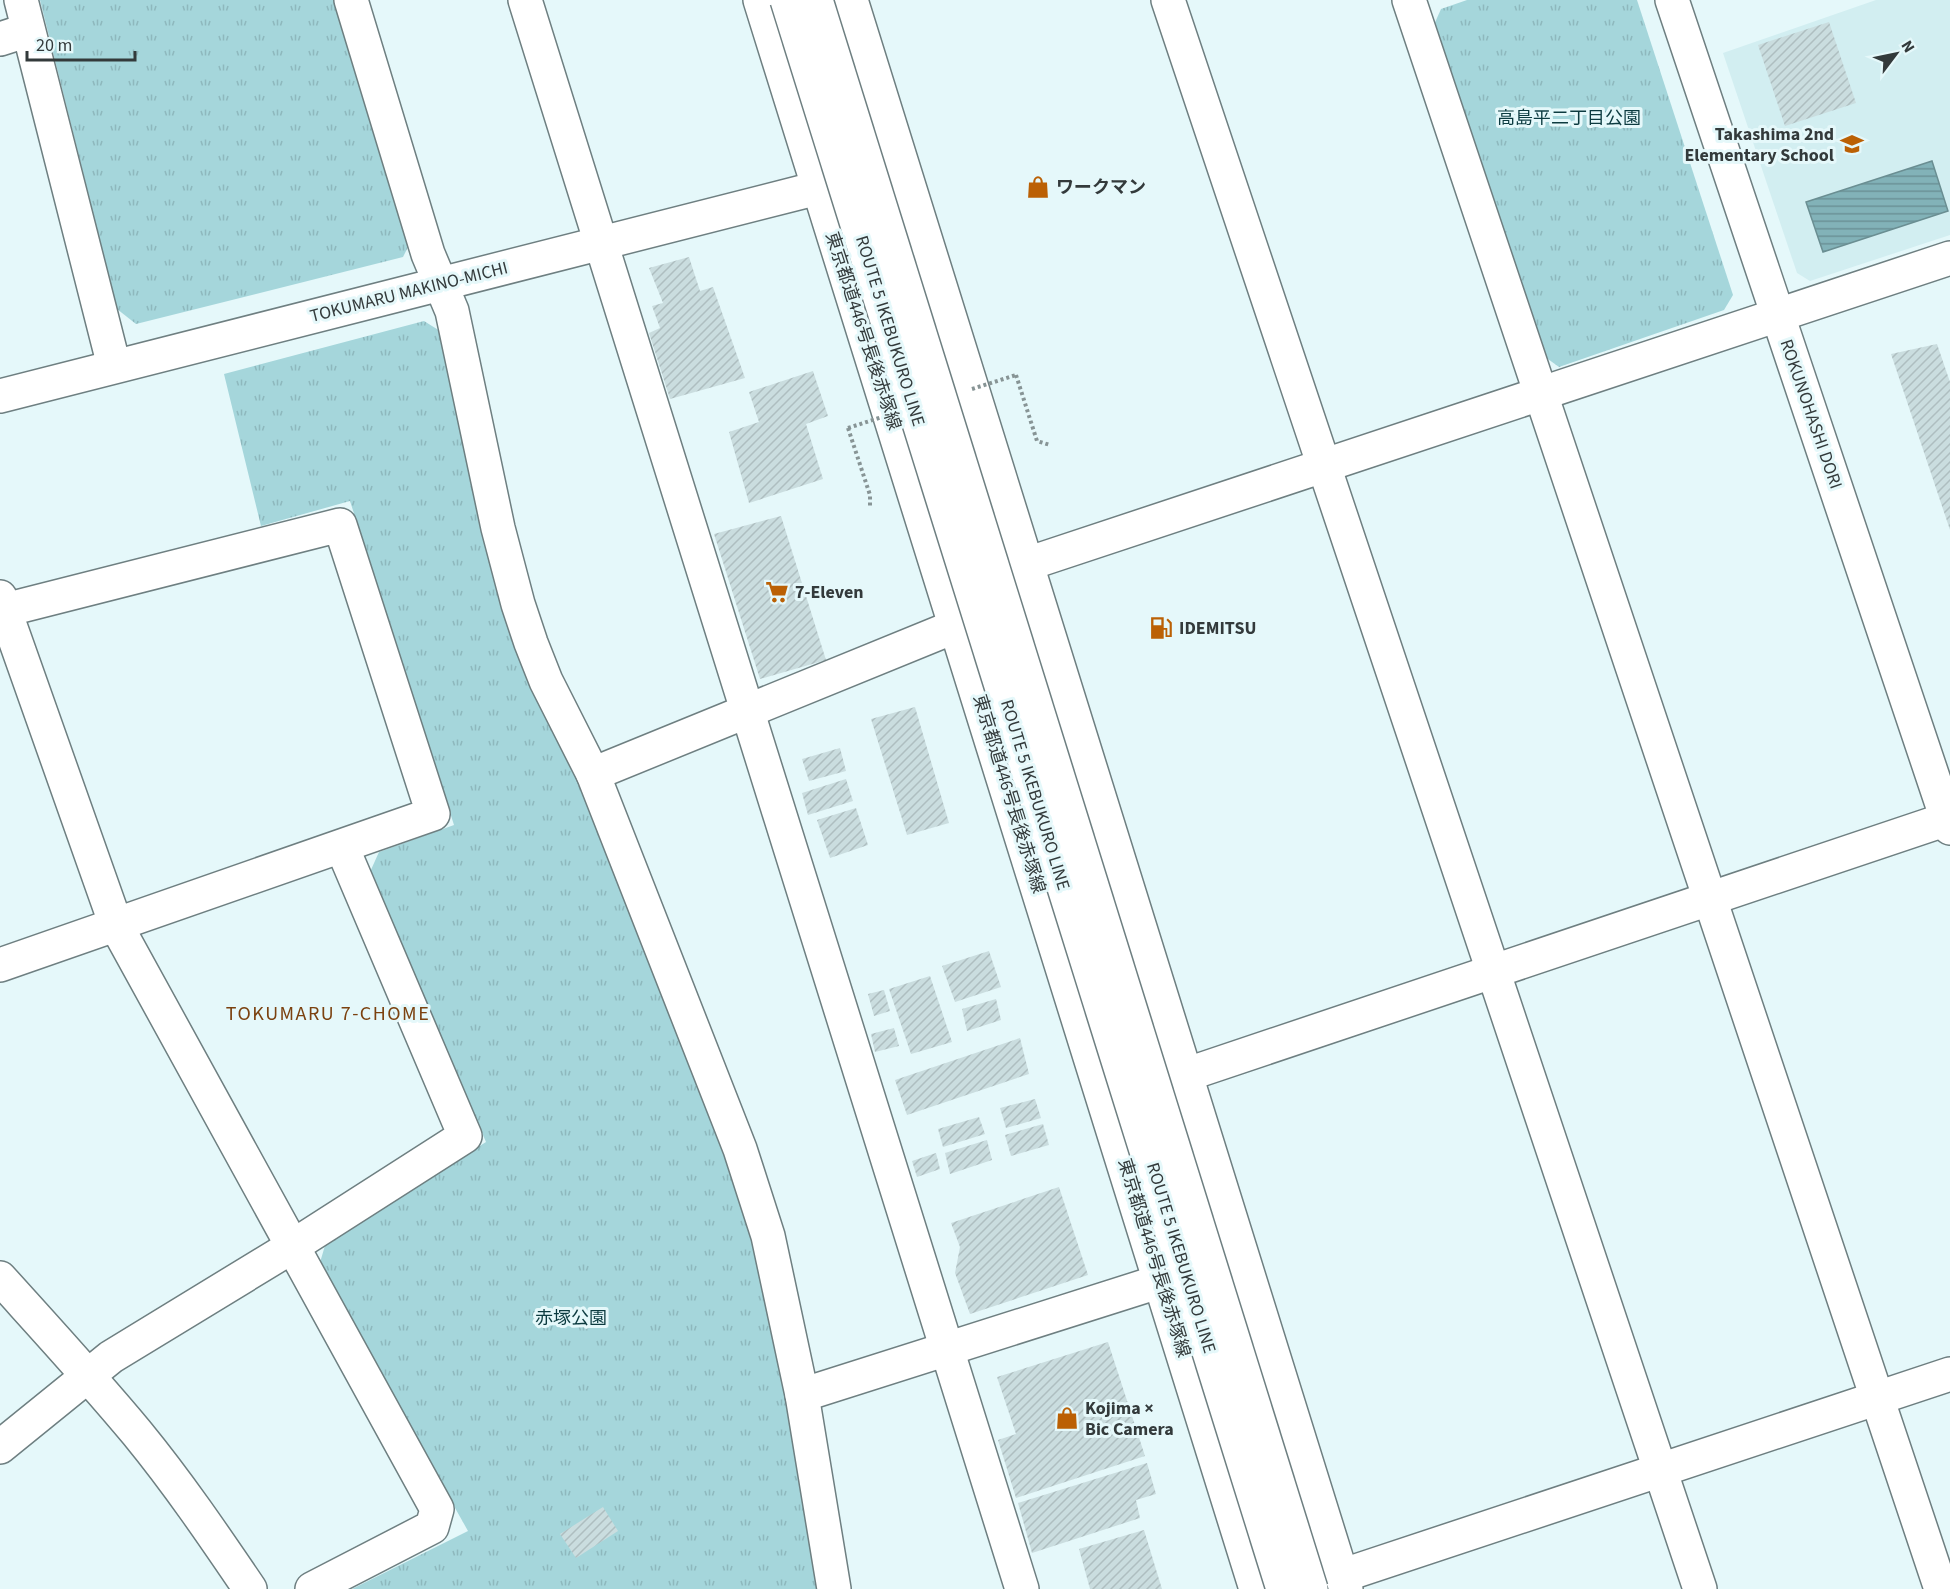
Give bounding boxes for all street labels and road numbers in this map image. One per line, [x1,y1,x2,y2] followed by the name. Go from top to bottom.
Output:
[819,229,907,433] street label: 東京都道446号長後赤塚線
[849,233,931,429] street label: ROUTE 5 IKEBUKURO LINE
[307,255,511,329] street label: TOKUMARU MAKINO-MICHI
[1774,336,1848,492] street label: ROKUNOHASHI DORI
[967,691,1051,897] street label: 東京都道446号長後赤塚線
[994,697,1076,893] street label: ROUTE 5 IKEBUKURO LINE
[1112,1155,1196,1361] street label: 東京都道446号長後赤塚線
[1140,1160,1222,1356] street label: ROUTE 5 IKEBUKURO LINE

